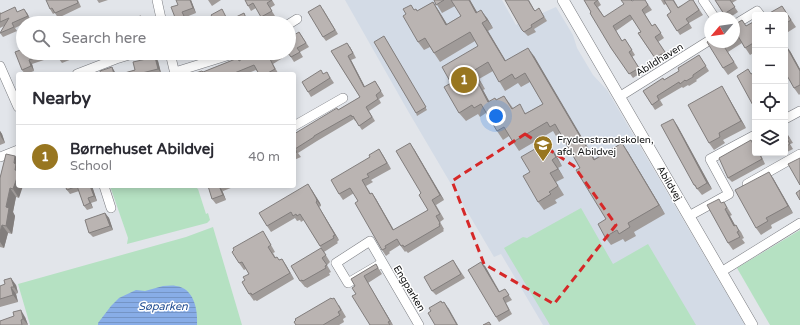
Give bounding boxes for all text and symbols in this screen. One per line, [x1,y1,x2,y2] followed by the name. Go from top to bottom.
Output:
[704,12,740,48] north arrow
[752,12,788,156] map controls
[752,12,788,48] button: +
[16,16,296,60] search box
[30,27,52,49] icon: search
[62,29,146,47] text: Search here
[634,41,685,79] street label: Abildhaven
[752,48,788,84] button: −
[451,65,477,95] pin: 1
[752,84,788,120] button: locate
[32,88,91,109] text: Nearby
[486,106,506,126] your location
[752,120,788,156] button: layers
[532,134,554,162] school or university icon: Frydenstrandskolen, afd. Abildvej
[557,134,654,158] place label: Frydenstrandskolen, afd. Abildvej
[70,140,214,158] text: Børnehuset Abildvej
[41,149,49,165] text: 1
[248,149,280,165] text: 40 m
[70,158,112,174] text: School
[654,164,684,203] street label: Abildvej
[391,263,428,314] street label: Engparken
[138,300,188,313] water label: Søparken

